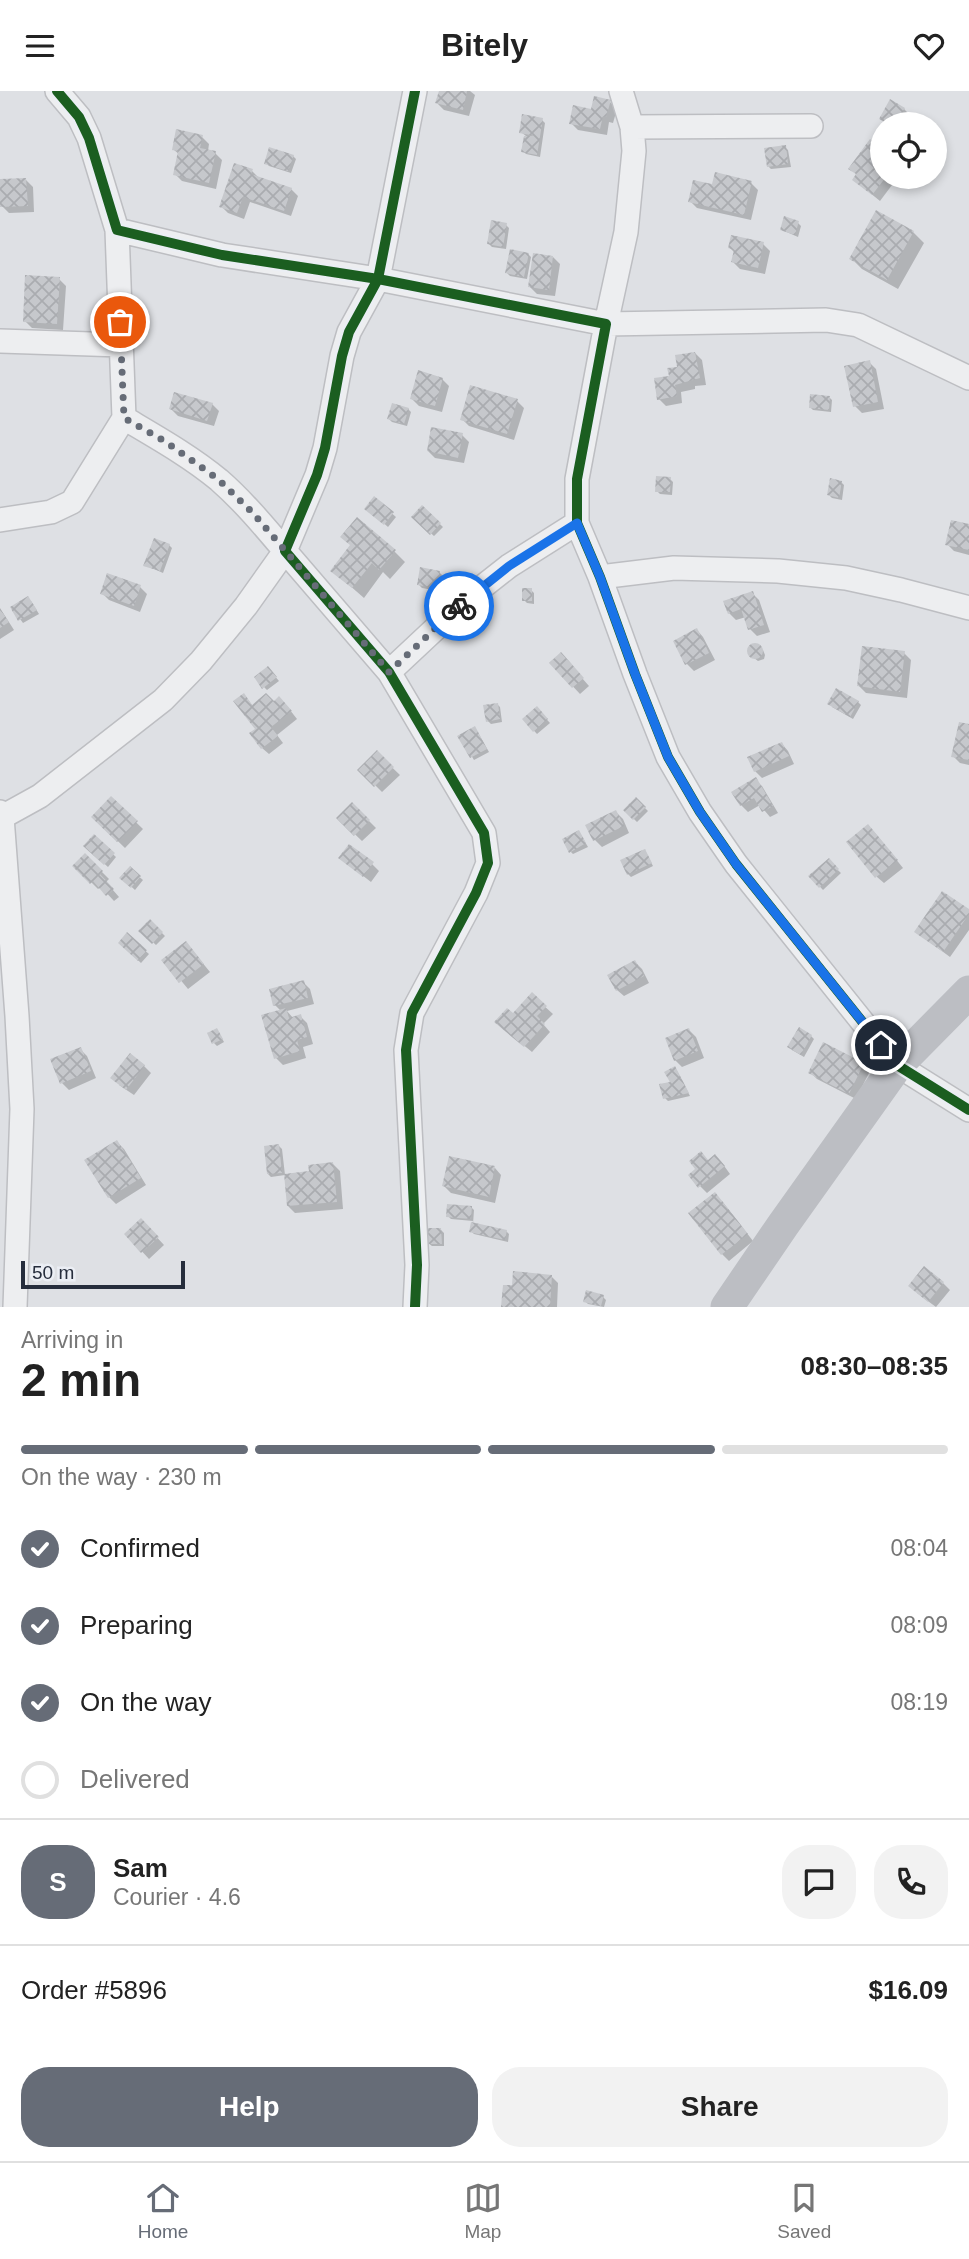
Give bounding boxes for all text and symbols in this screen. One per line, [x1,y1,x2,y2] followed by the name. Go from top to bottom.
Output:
[21,27,59,65] icon: menu
[441,27,528,63] text: Bitely
[910,27,948,65] icon: heart
[870,112,947,189] map controls
[870,112,947,189] button: locate
[90,292,150,352] pin
[101,303,139,341] icon: bag
[424,571,494,641] courier
[440,587,478,625] icon: bike
[851,1015,911,1075] pin
[862,1026,900,1064] icon: home
[21,1258,186,1290] scale bar
[32,1262,74,1283] text: 50 m
[21,1327,123,1353] text: Arriving in
[801,1351,948,1381] text: 08:30–08:35
[21,1354,141,1406] text: 2 min
[21,1464,222,1490] text: On the way · 230 m
[21,1530,59,1568] icon: check
[80,1533,200,1563] text: Confirmed
[890,1535,948,1561] text: 08:04
[21,1607,59,1645] icon: check
[80,1610,193,1640] text: Preparing
[890,1612,948,1638] text: 08:09
[21,1684,59,1722] icon: check
[80,1687,212,1717] text: On the way
[890,1689,948,1715] text: 08:19
[80,1764,190,1794] text: Delivered
[782,1845,856,1919] button: chat
[874,1845,948,1919] button: phone
[113,1853,168,1883] text: Sam
[49,1867,67,1897] text: S
[113,1884,241,1910] text: Courier · 4.6
[21,1975,167,2005] text: Order #5896
[868,1975,948,2005] text: $16.09
[21,2067,478,2147] button: Help
[492,2067,948,2147] button: Share
[138,2179,188,2243] tab: Home
[464,2179,502,2243] tab: Map
[777,2179,831,2243] tab: Saved

